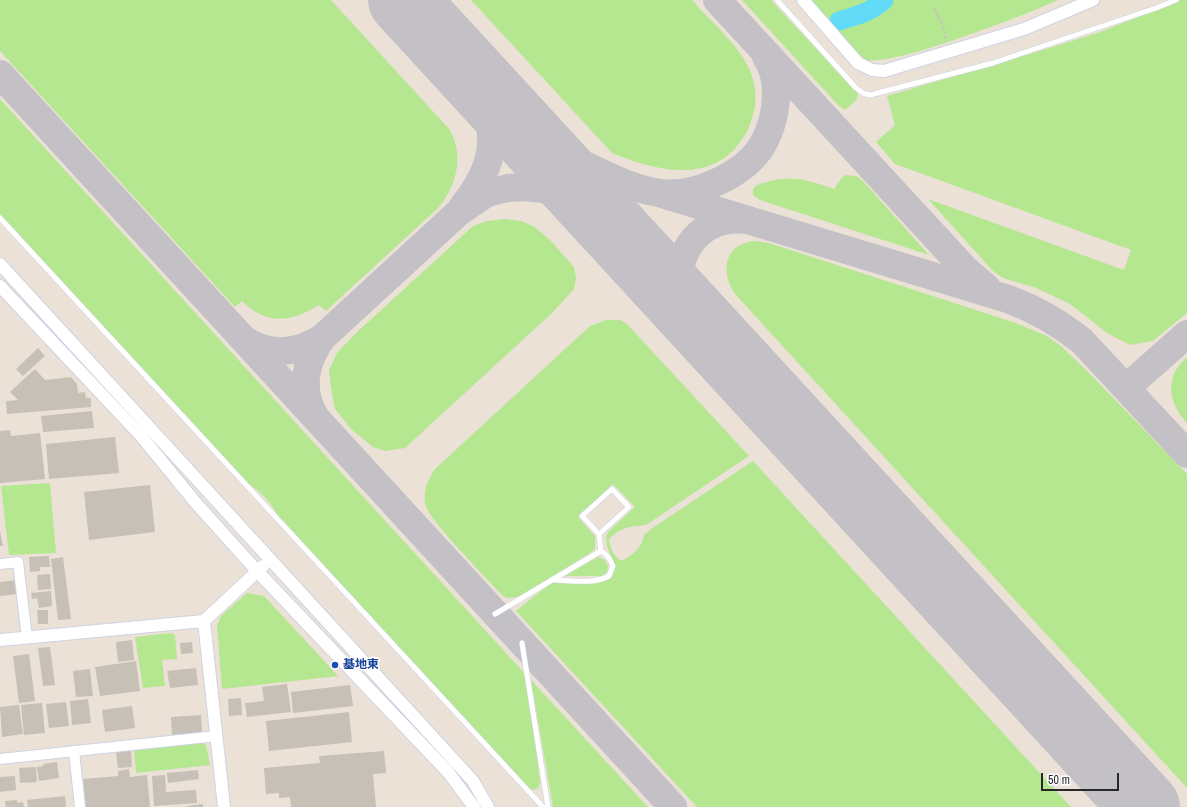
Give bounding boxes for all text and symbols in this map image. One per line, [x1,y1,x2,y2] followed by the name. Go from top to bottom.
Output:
[343,658,379,672] place label: 基地東
[330,660,340,670] marker: 基地東
[1043,765,1121,791] scale bar
[1048,772,1070,788] text: 50 m

